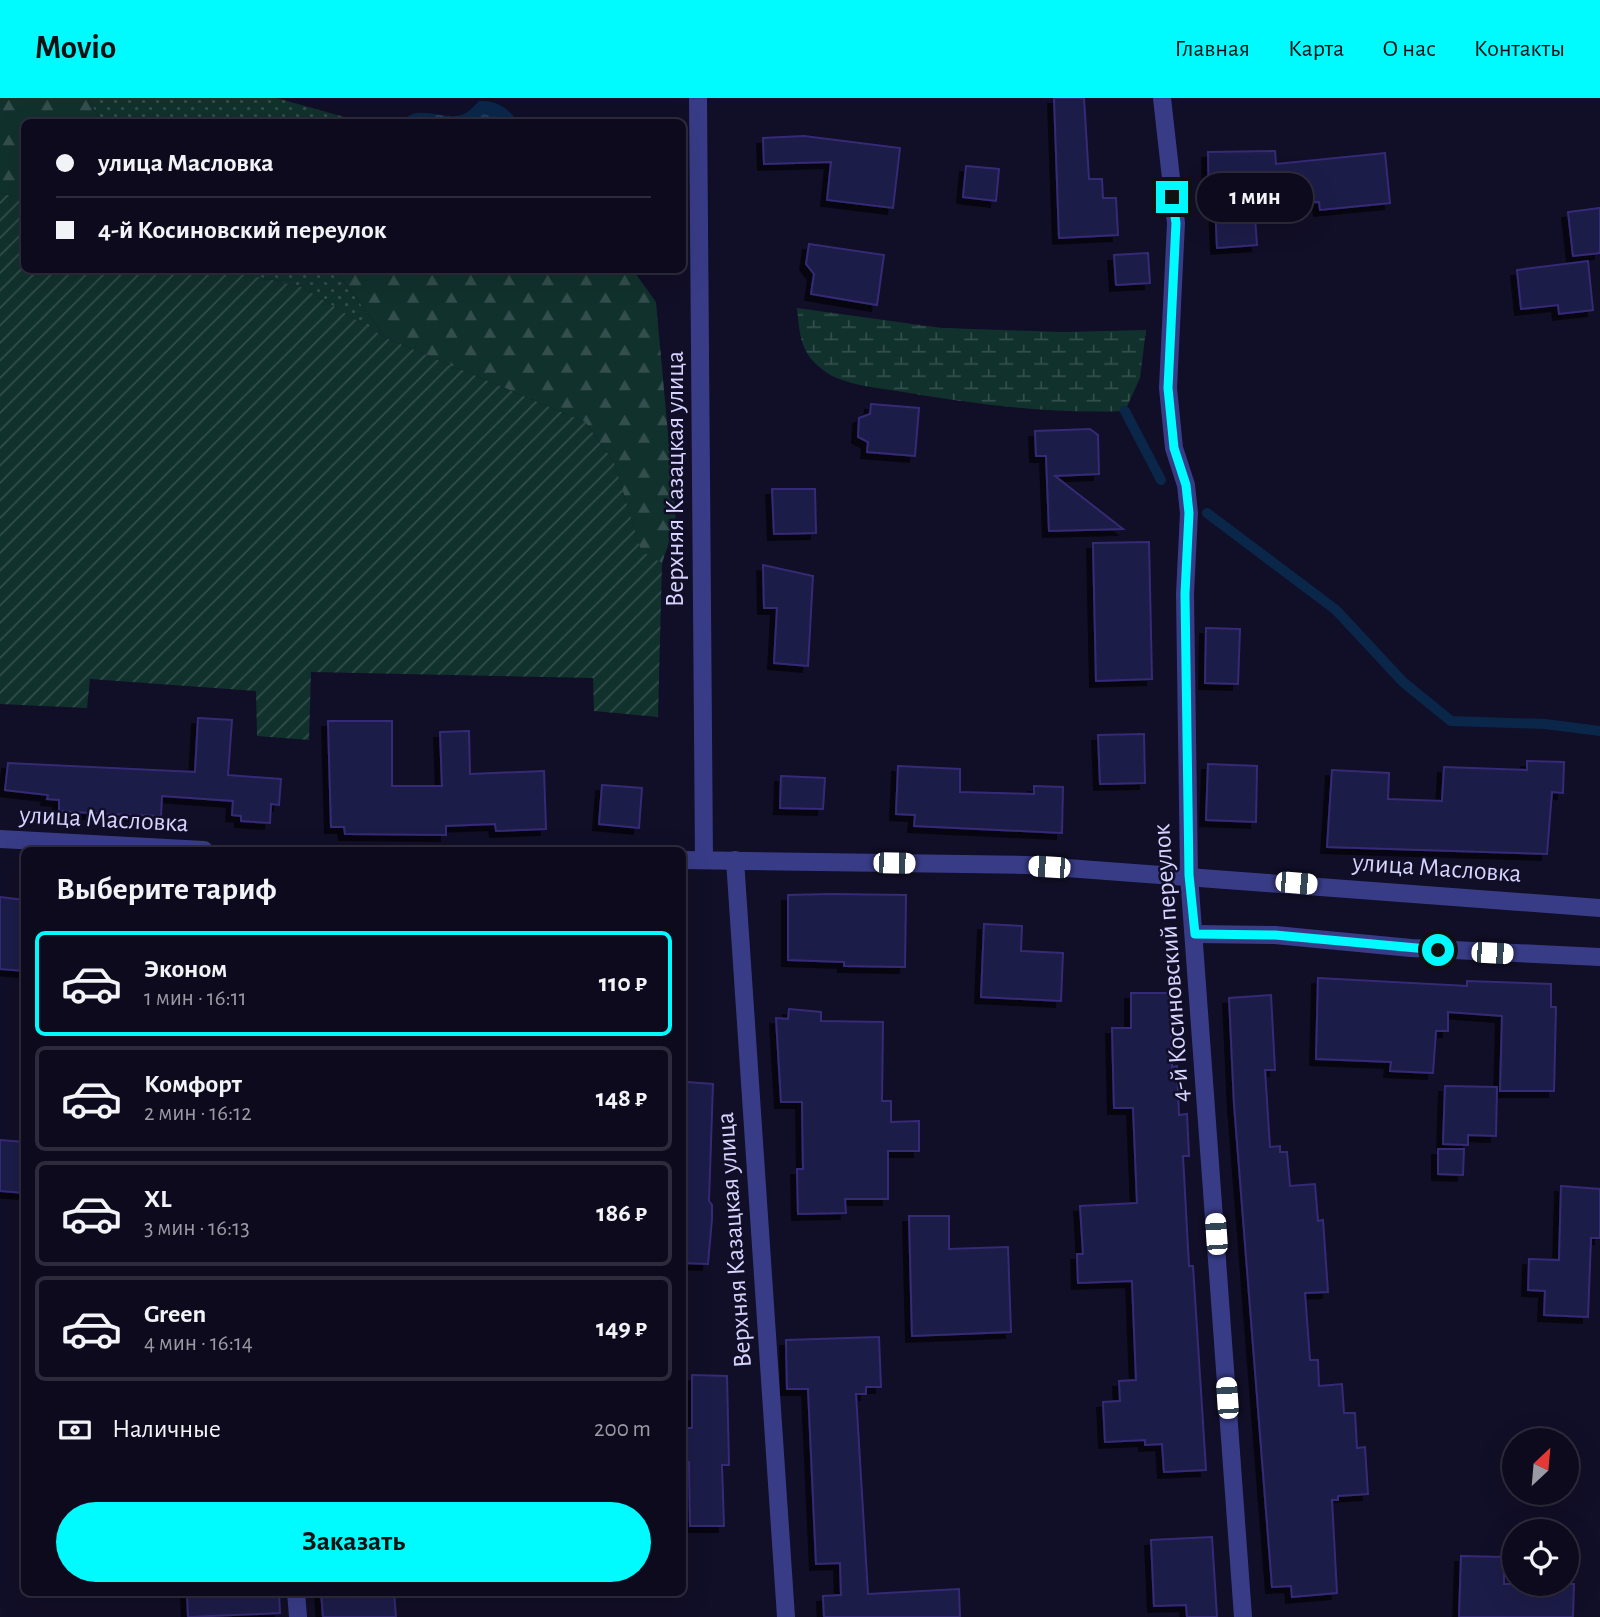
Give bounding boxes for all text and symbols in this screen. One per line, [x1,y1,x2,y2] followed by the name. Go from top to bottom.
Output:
[35,32,116,65] text: Movio
[1175,37,1250,61] text: Главная
[1288,37,1344,61] text: Карта
[1382,37,1436,61] text: О нас
[1474,37,1565,61] text: Контакты
[98,150,274,176] text: улица Масловка
[1196,172,1312,222] callout: 1 мин
[1156,181,1188,213] route end
[1229,186,1281,209] text: 1 мин
[98,217,387,243] text: 4-й Косиновский переулок
[662,351,688,607] street label: Верхняя Казацкая улица
[18,802,189,836] street label: улица Масловка
[1148,823,1194,1103] street label: 4-й Косиновский переулок
[1351,849,1522,887] street label: улица Масловка
[873,852,916,874] car
[1028,855,1071,879] car
[1275,871,1318,895] car
[56,873,277,905] text: Выберите тариф
[1422,934,1454,966] route start
[1471,941,1514,965] car
[60,952,123,1015] icon: car
[144,956,227,982] text: Эконом
[599,970,647,996] text: 110 ₽
[144,987,247,1010] text: 1 мин · 16:11
[60,1067,123,1130] icon: car
[144,1071,242,1097] text: Комфорт
[596,1085,647,1111] text: 148 ₽
[144,1102,252,1125] text: 2 мин · 16:12
[712,1111,756,1369] street label: Верхняя Казацкая улица
[60,1182,123,1245] icon: car
[144,1186,171,1212] text: XL
[596,1200,647,1226] text: 186 ₽
[1205,1212,1228,1256] car
[144,1217,250,1240] text: 3 мин · 16:13
[60,1297,123,1360] icon: car
[144,1301,206,1327] text: Green
[596,1315,647,1341] text: 149 ₽
[144,1332,253,1355] text: 4 мин · 16:14
[1216,1376,1239,1420] car
[56,1411,94,1449] icon: cash
[112,1416,221,1442] text: Наличные
[594,1418,651,1441] text: 200 m
[1502,1428,1578,1505] north arrow
[1502,1428,1579,1596] map controls
[56,1502,651,1582] button: Заказать
[1502,1519,1579,1596] button: locate

